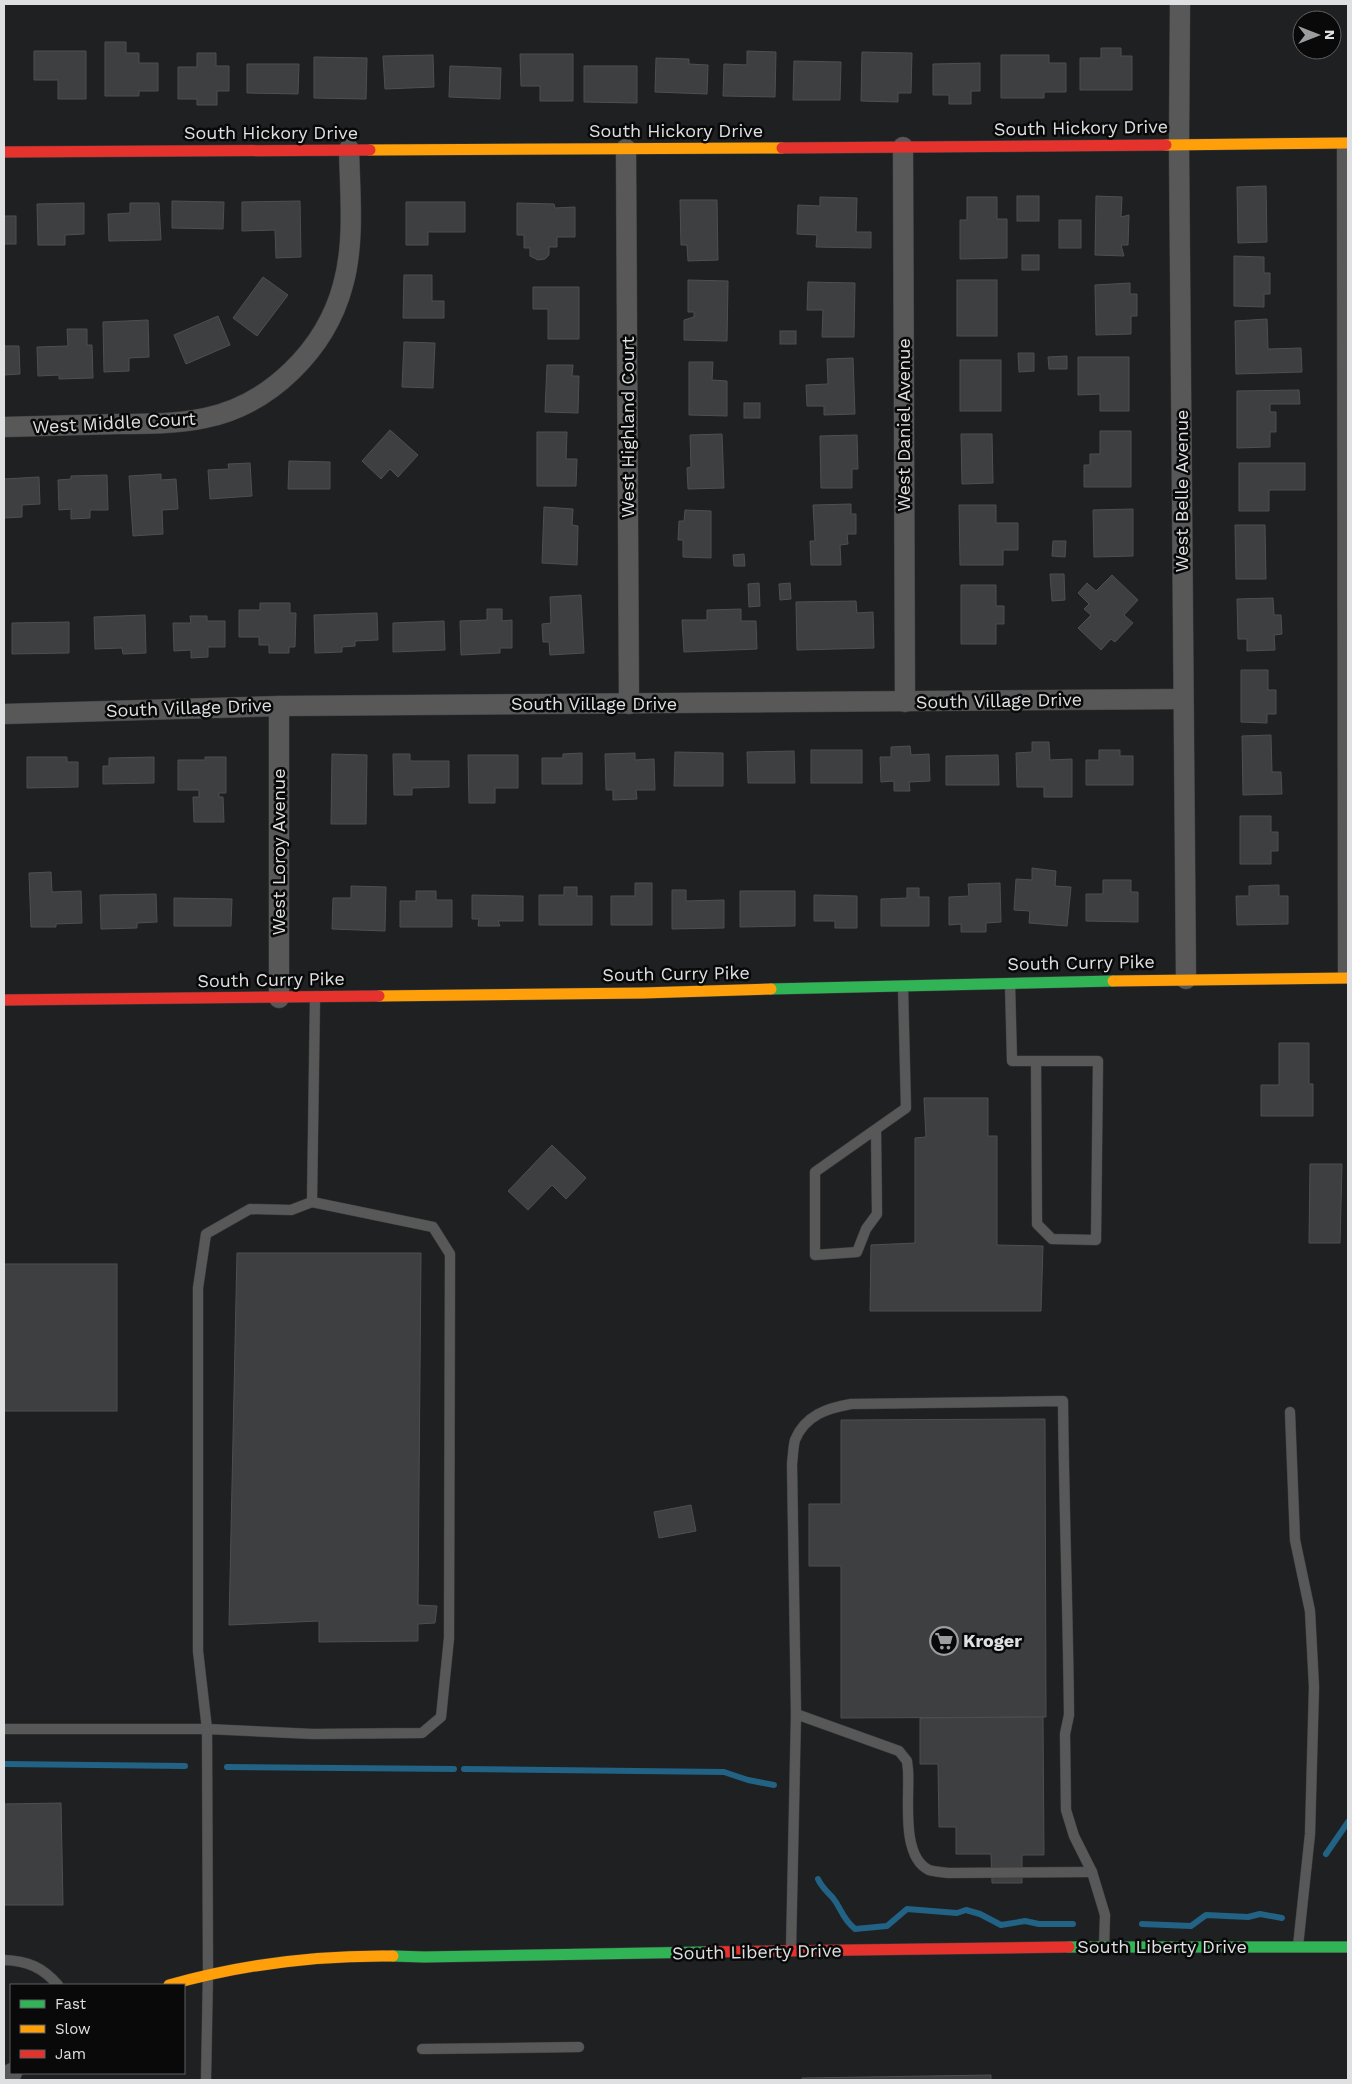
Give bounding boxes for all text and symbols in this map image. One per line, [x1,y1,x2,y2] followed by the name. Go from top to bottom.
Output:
[1292,10,1342,60] north arrow
[1322,30,1338,40] text: N
[994,115,1168,140] street label: South Hickory Drive
[589,120,763,141] street label: South Hickory Drive
[184,122,358,143] street label: South Hickory Drive
[617,336,638,518] street label: West Highland Court
[893,338,914,512] street label: West Daniel Avenue
[32,408,197,437] street label: West Middle Court
[1171,410,1192,572] street label: West Belle Avenue
[916,689,1082,712] street label: South Village Drive
[511,693,677,714] street label: South Village Drive
[106,694,272,721] street label: South Village Drive
[268,768,289,936] street label: West Loroy Avenue
[1007,951,1155,974] street label: South Curry Pike
[602,962,750,985] street label: South Curry Pike
[197,968,345,991] street label: South Curry Pike
[929,1626,959,1656] supermarket icon: Kroger
[963,1630,1022,1651] place label: Kroger
[1077,1936,1247,1957] street label: South Liberty Drive
[672,1940,842,1963] street label: South Liberty Drive
[10,1984,185,2074] legend
[55,1995,87,2013] text: Fast
[55,2020,91,2038] text: Slow
[55,2045,86,2063] text: Jam

